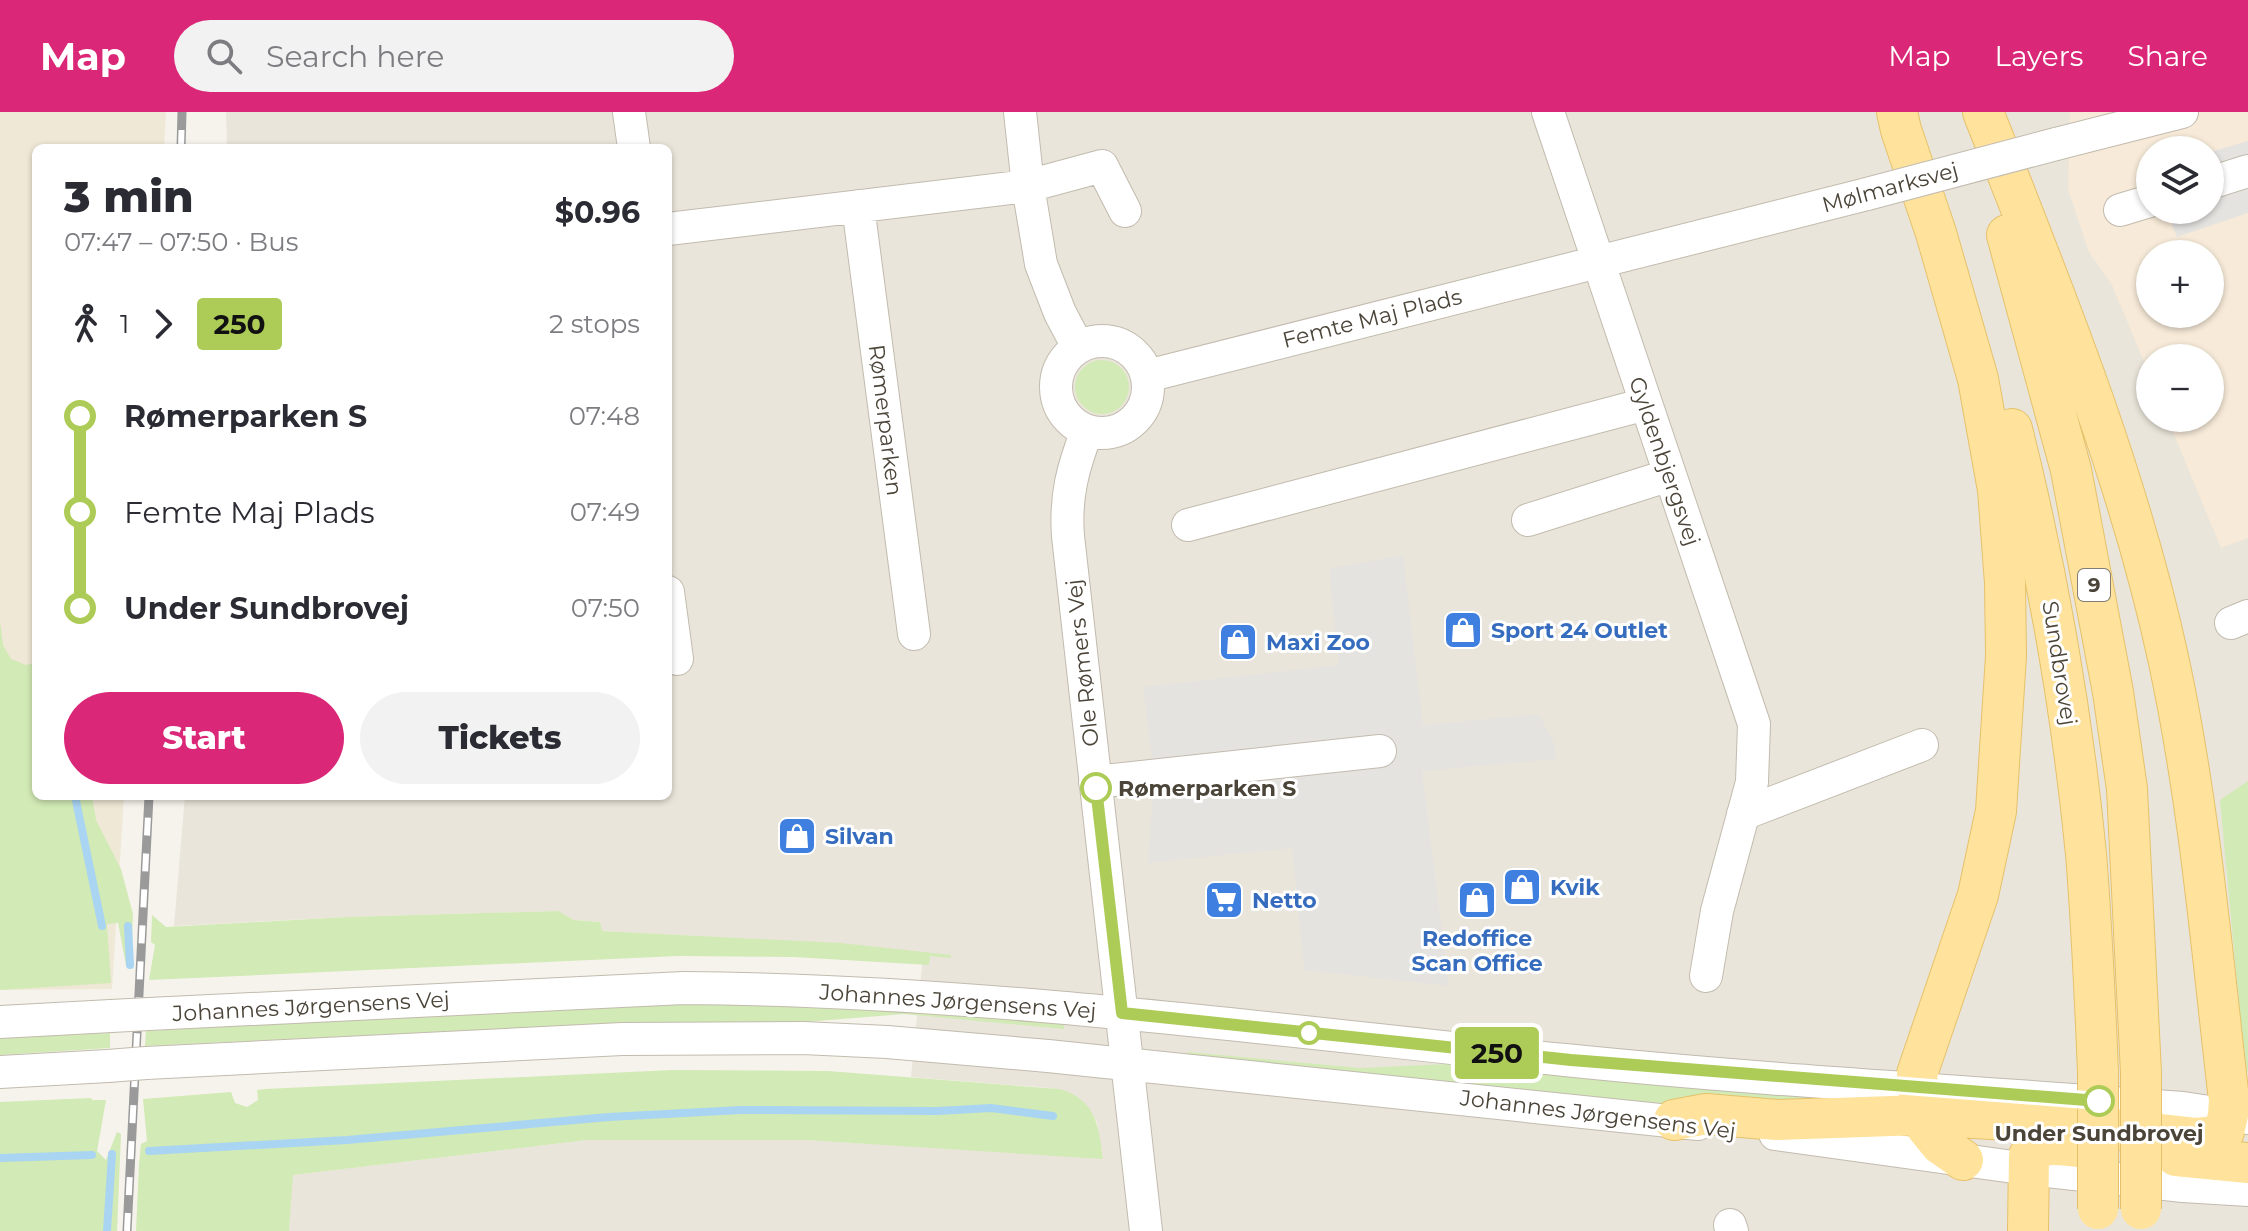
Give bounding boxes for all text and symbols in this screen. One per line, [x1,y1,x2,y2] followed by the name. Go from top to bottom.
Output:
[174,20,734,92] search box
[40,33,126,80] text: Map
[202,34,246,78] icon: search
[266,38,444,75] text: Search here
[1888,39,1951,73] text: Map
[1995,39,2084,73] text: Layers
[2128,39,2208,73] text: Share
[2136,136,2224,432] map controls
[2136,136,2224,224] button: layers
[1819,156,1961,219] street label: Mølmarksvej
[64,169,194,223] text: 3 min
[555,194,640,231] text: $0.96
[64,226,298,258] text: 07:47 – 07:50 · Bus
[2136,240,2224,328] button: +
[1280,283,1465,354] street label: Femte Maj Plads
[64,302,108,346] icon: walk
[141,302,185,346] icon: forward
[213,307,266,341] text: 250
[120,308,129,340] text: 1
[549,308,640,340] text: 2 stops
[863,343,908,497] street label: Rømerparken
[2136,344,2224,432] button: −
[1623,373,1706,549] street label: Gyldenbjergsvej
[124,398,367,435] text: Rømerparken S
[569,400,640,432] text: 07:48
[124,494,375,531] text: Femte Maj Plads
[570,496,640,528] text: 07:49
[2078,569,2110,601] road number: 9
[1060,578,1105,748] street label: Ole Rømers Vej
[124,590,409,627] text: Under Sundbrovej
[571,592,640,624] text: 07:50
[2036,599,2083,727] street label: Sundbrovej
[1442,609,1484,651] shop icon: Sport 24 Outlet
[1491,617,1668,644] place label: Sport 24 Outlet
[1217,621,1259,663] shop icon: Maxi Zoo
[1266,629,1370,656] place label: Maxi Zoo
[64,692,344,784] button: Start
[360,692,640,784] button: Tickets
[1081,773,1111,803] marker: Rømerparken S
[1118,775,1296,802] place label: Rømerparken S
[776,815,818,857] shop icon: Silvan
[825,823,894,850] place label: Silvan
[1501,866,1543,908] shop icon: Kvik
[1550,874,1600,901] place label: Kvik
[1203,879,1245,921] supermarket icon: Netto
[1456,879,1498,921] shop icon: Redoffice Scan Office
[1252,887,1317,914] place label: Netto
[1411,925,1543,977] place label: Redoffice Scan Office
[818,978,1097,1025] street label: Johannes Jørgensens Vej
[171,986,450,1027] street label: Johannes Jørgensens Vej
[1298,1022,1320,1044] unlabelled marker
[1451,1027,1543,1079] line badge: 250
[1471,1036,1523,1070] text: 250
[1458,1084,1737,1145] street label: Johannes Jørgensens Vej
[2084,1086,2114,1116] marker: Under Sundbrovej
[1995,1120,2203,1147] place label: Under Sundbrovej

